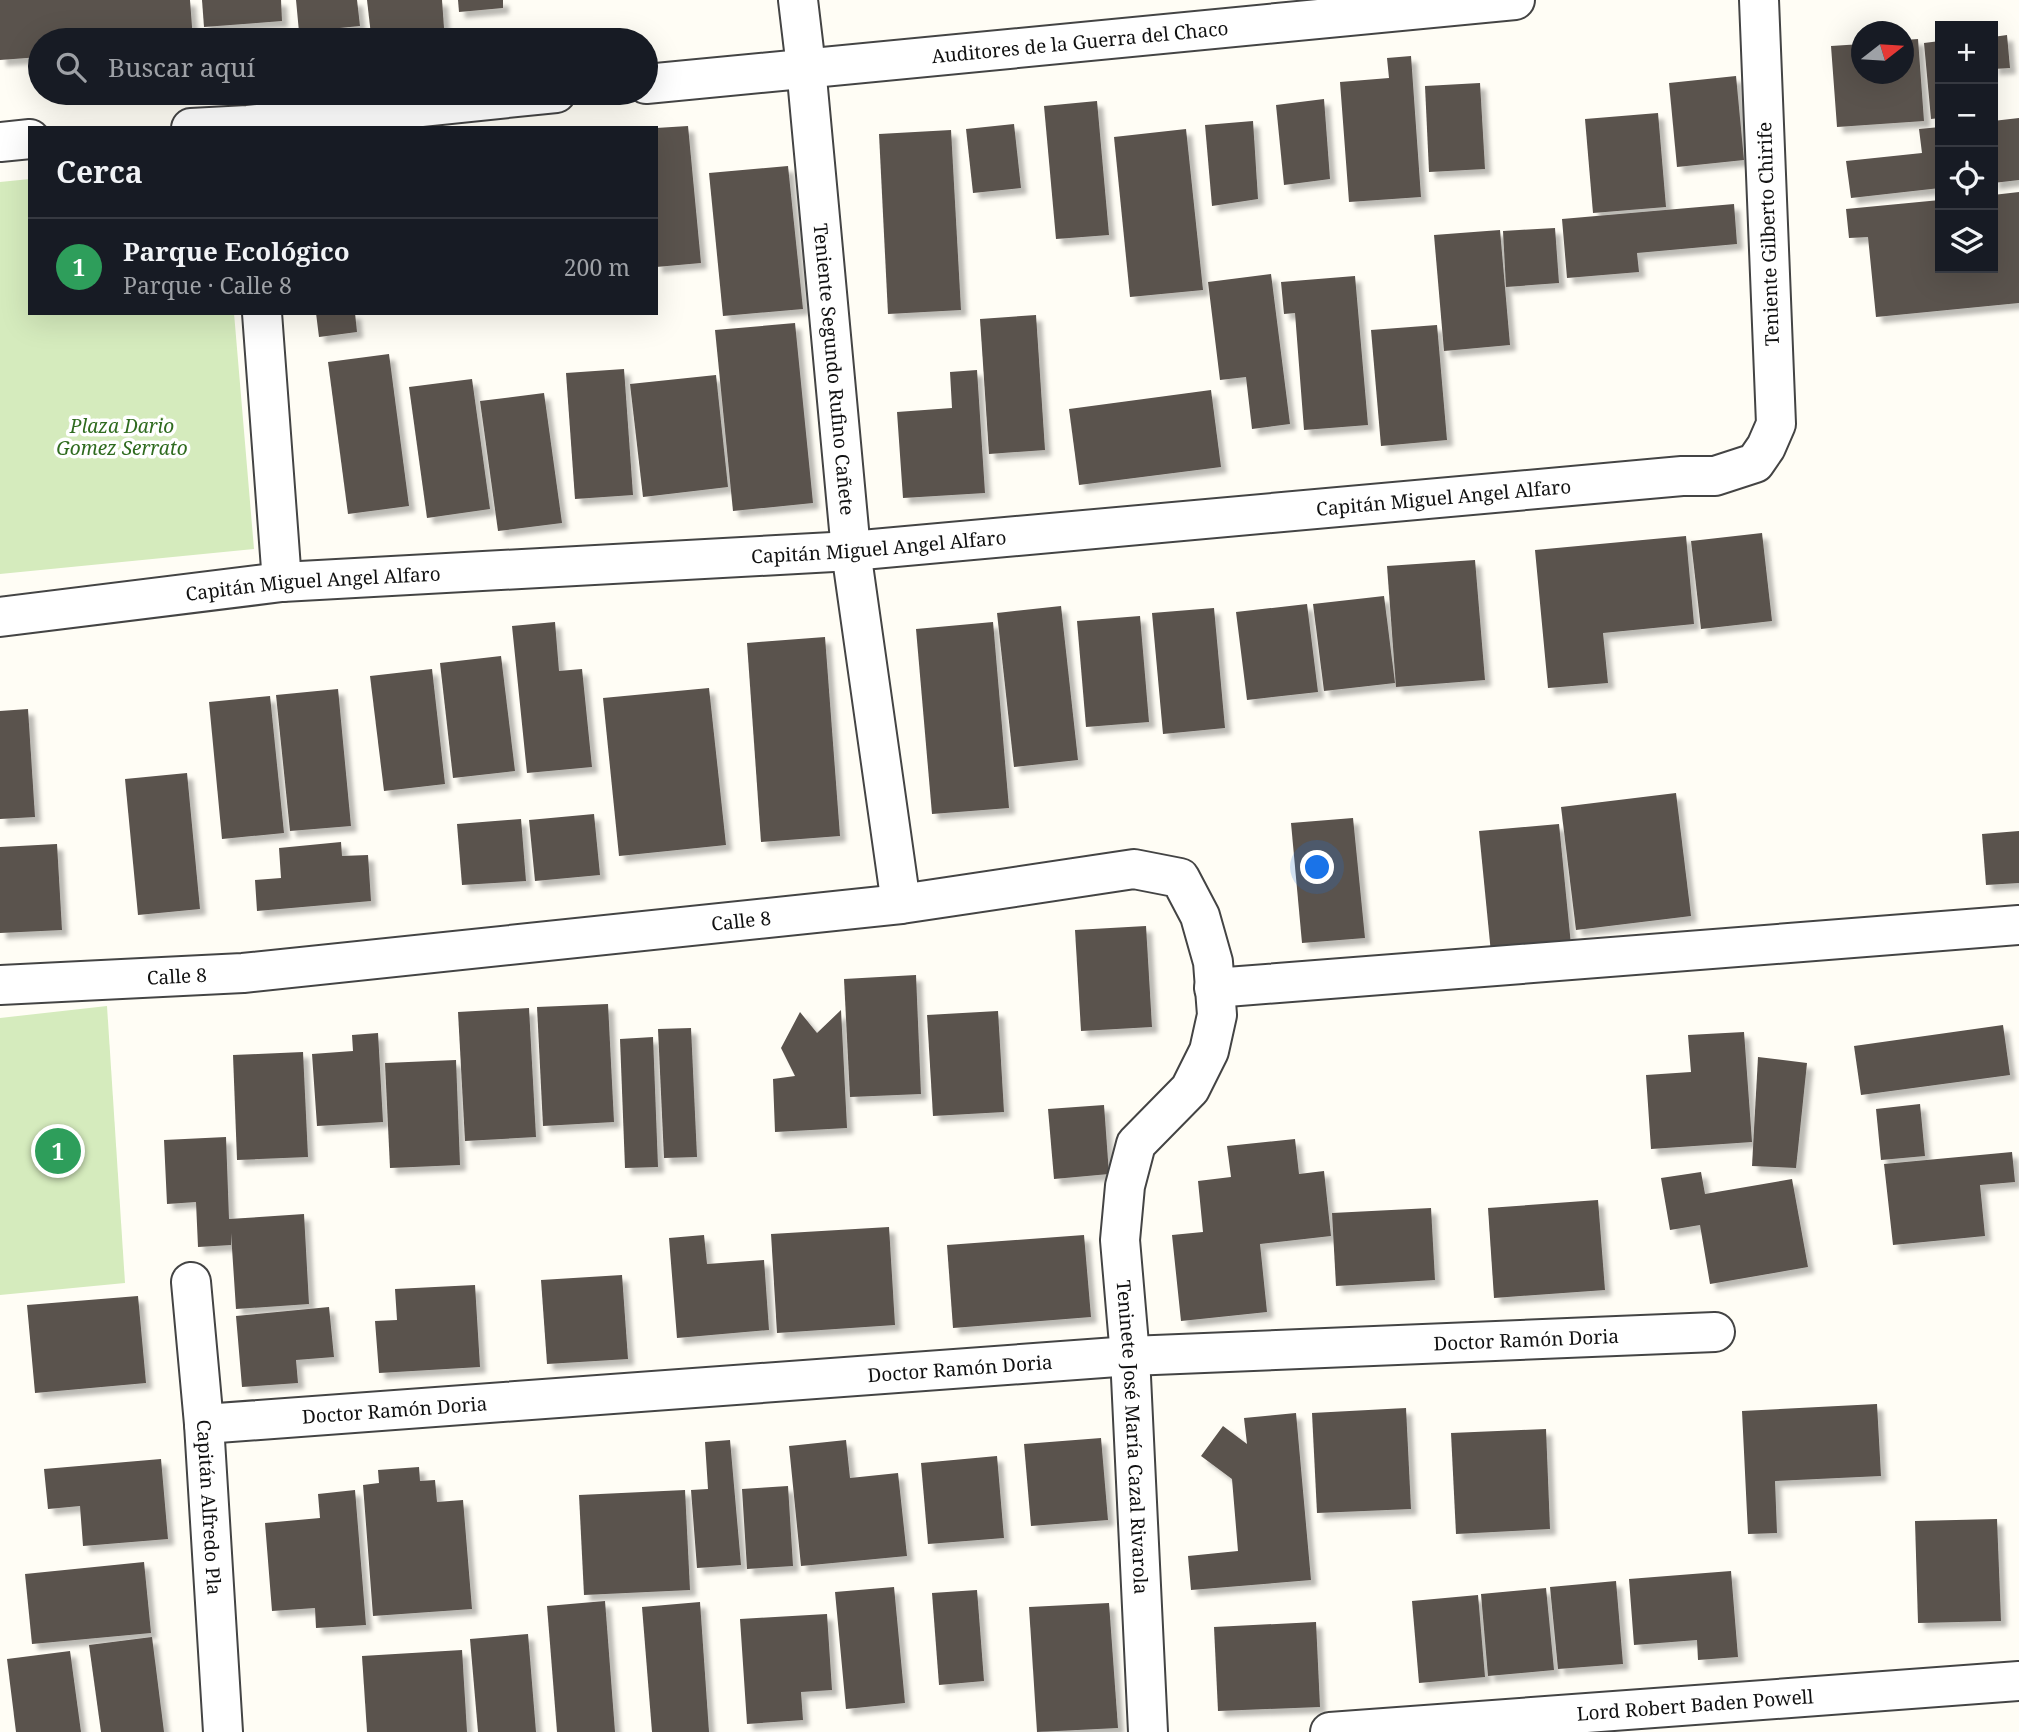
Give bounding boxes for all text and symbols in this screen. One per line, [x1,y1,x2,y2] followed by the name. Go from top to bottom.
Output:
[930,15,1230,69] street label: Auditores de la Guerra del Chaco
[1851,21,1914,84] north arrow
[1935,21,1998,273] map controls
[1935,21,1998,84] button: +
[28,28,658,105] search box
[52,48,90,86] icon: search
[108,49,255,85] text: Buscar aquí
[1935,84,1998,147] button: −
[1751,121,1785,347] street label: Teniente Gilberto Chirife
[1935,147,1998,210] button: locate
[56,151,143,192] text: Cerca
[1935,210,1998,273] button: layers
[808,222,861,516] street label: Teniente Segundo Rufino Cañete
[123,233,350,269] text: Parque Ecológico
[73,251,86,283] text: 1
[564,251,630,283] text: 200 m
[123,269,292,301] text: Parque · Calle 8
[56,413,188,461] park label: Plaza Dario Gomez Serrato
[1315,473,1572,522] street label: Capitán Miguel Angel Alfaro
[750,524,1007,569] street label: Capitán Miguel Angel Alfaro
[184,560,441,607] street label: Capitán Miguel Angel Alfaro
[1300,850,1334,884] your location
[710,905,772,937] street label: Calle 8
[146,962,207,991] street label: Calle 8
[35,1125,81,1177] pin: 1
[1111,1279,1154,1595] street label: Teninete José María Cazal Rivarola
[1433,1323,1619,1357] street label: Doctor Ramón Doria
[866,1349,1053,1388] street label: Doctor Ramón Doria
[301,1390,488,1430] street label: Doctor Ramón Doria
[191,1419,228,1596] street label: Capitán Alfredo Pla
[1576,1683,1814,1727] street label: Lord Robert Baden Powell

